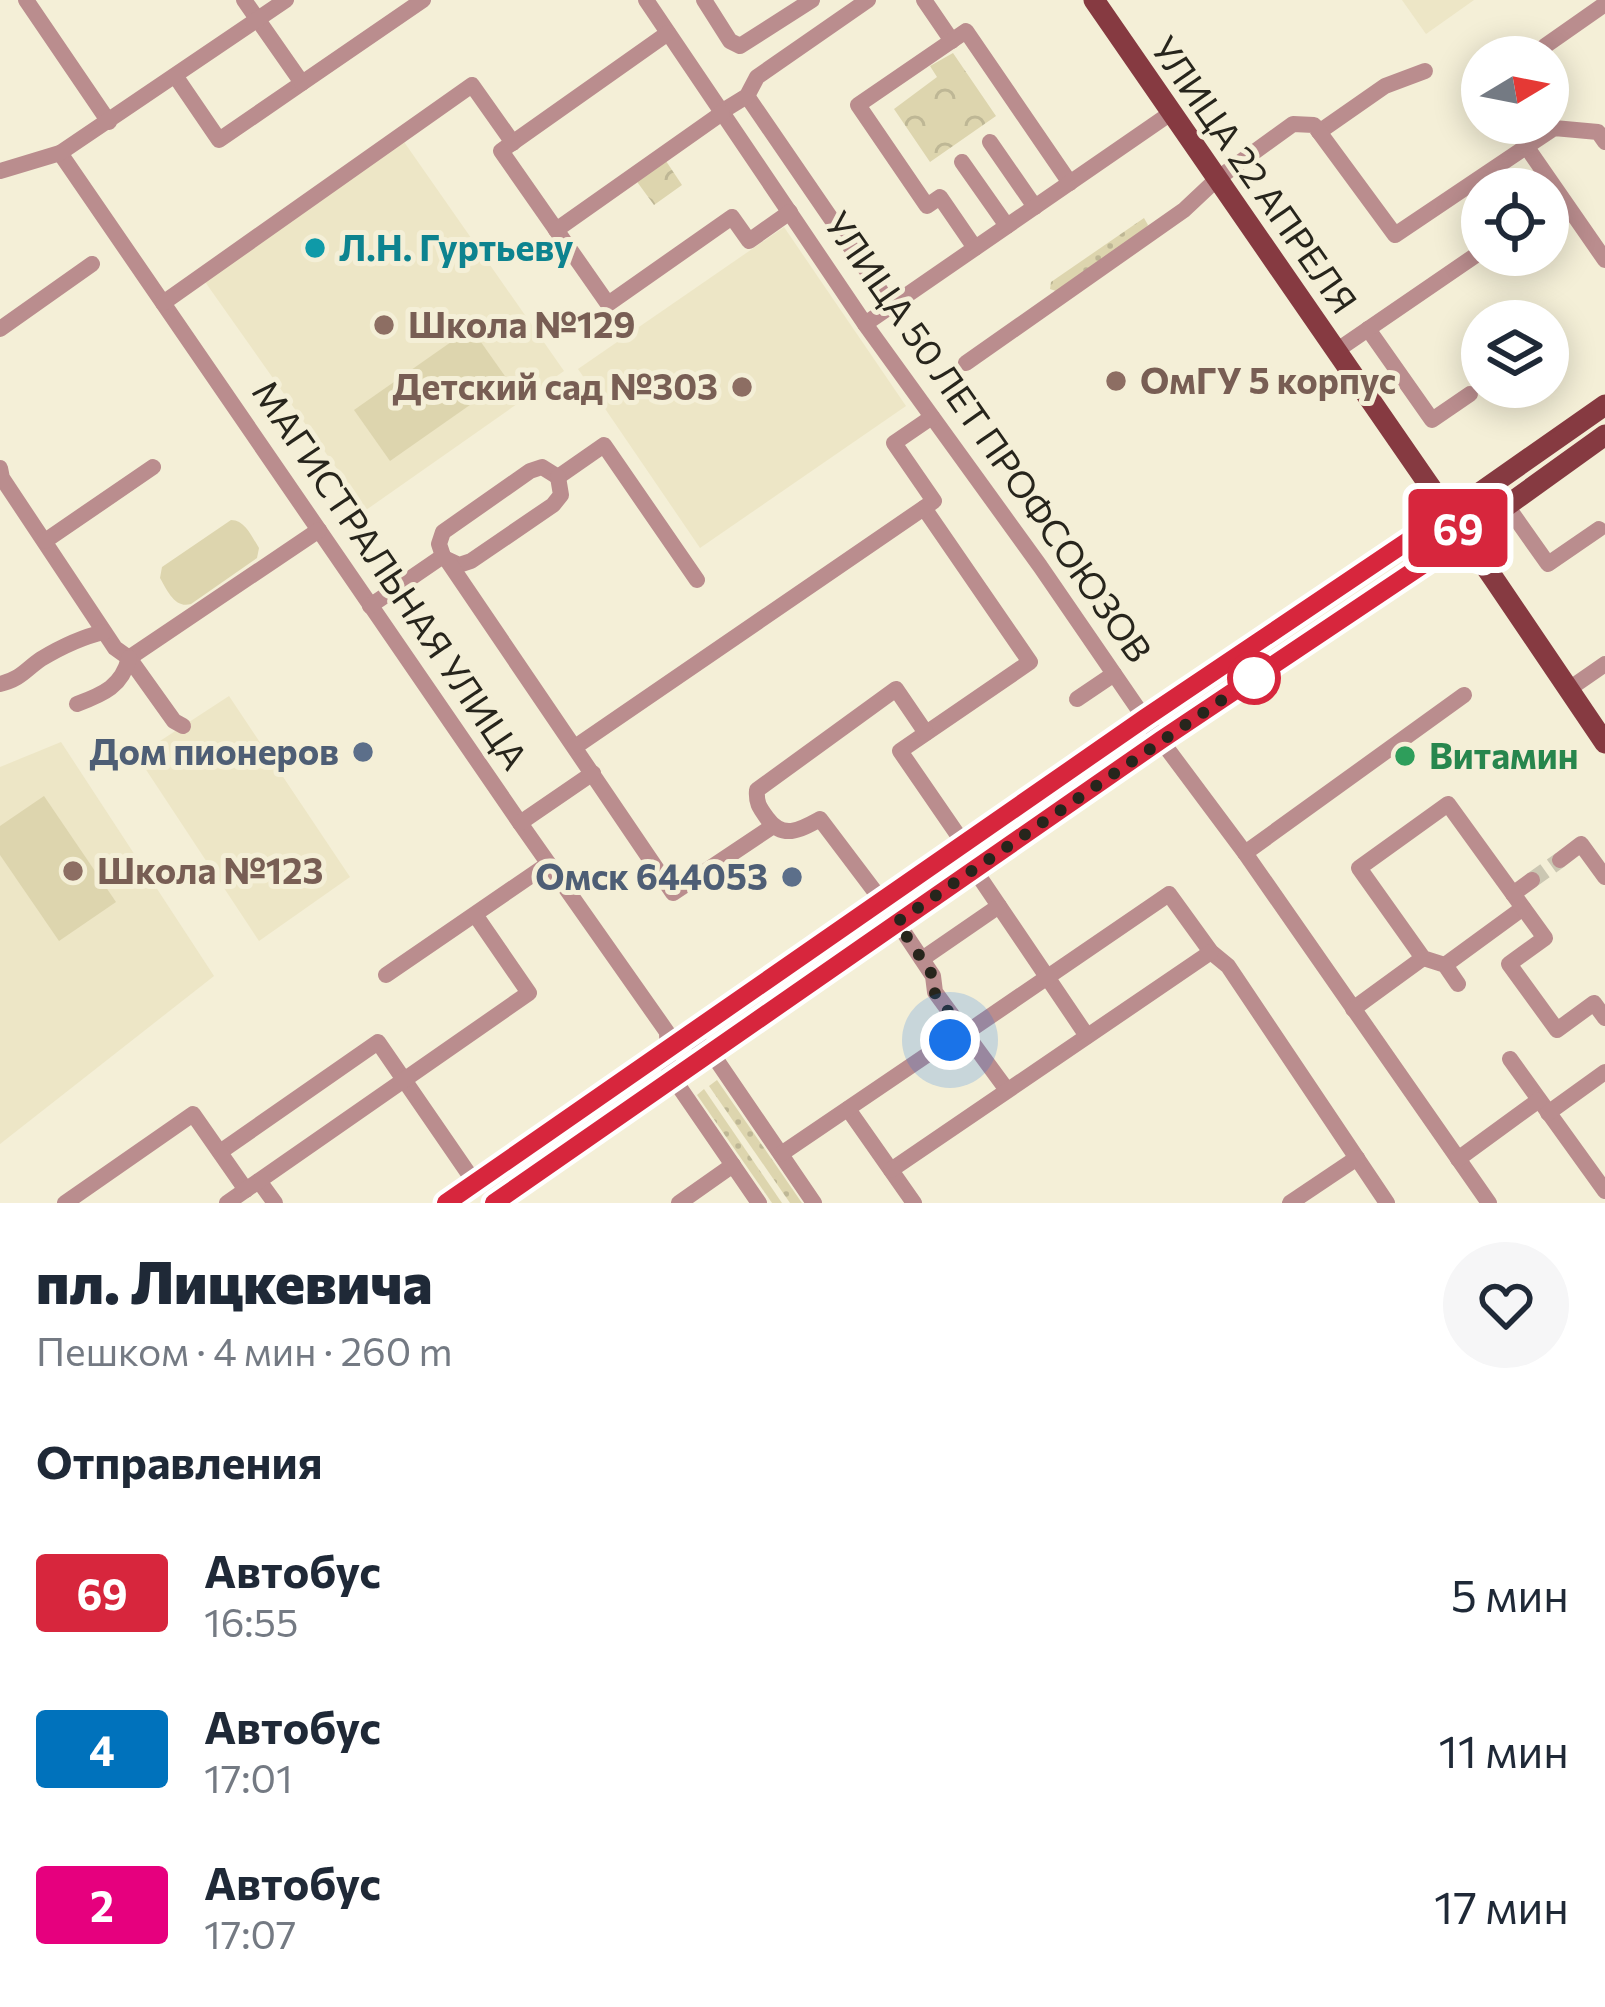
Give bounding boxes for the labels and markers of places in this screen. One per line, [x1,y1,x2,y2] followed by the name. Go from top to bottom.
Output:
[339,224,574,268] place label: Л.Н. Гуртьеву
[302,235,328,261] marker: Л.Н. Гуртьеву
[408,301,636,345] place label: Школа №129
[371,312,397,338] marker: Школа №129
[1140,357,1396,401] place label: ОмГУ 5 корпус
[392,363,718,407] place label: Детский сад №303
[1103,368,1129,394] marker: ОмГУ 5 корпус
[729,374,755,400] marker: Детский сад №303
[1229,653,1279,703] unlabelled marker
[90,728,339,772] place label: Дом пионеров
[1429,732,1578,776] place label: Витамин
[350,739,376,765] marker: Дом пионеров
[1392,743,1418,769] marker: Витамин
[97,847,324,891] place label: Школа №123
[535,853,768,897] place label: Омск 644053
[60,858,86,884] marker: Школа №123
[779,864,805,890] marker: Омск 644053

